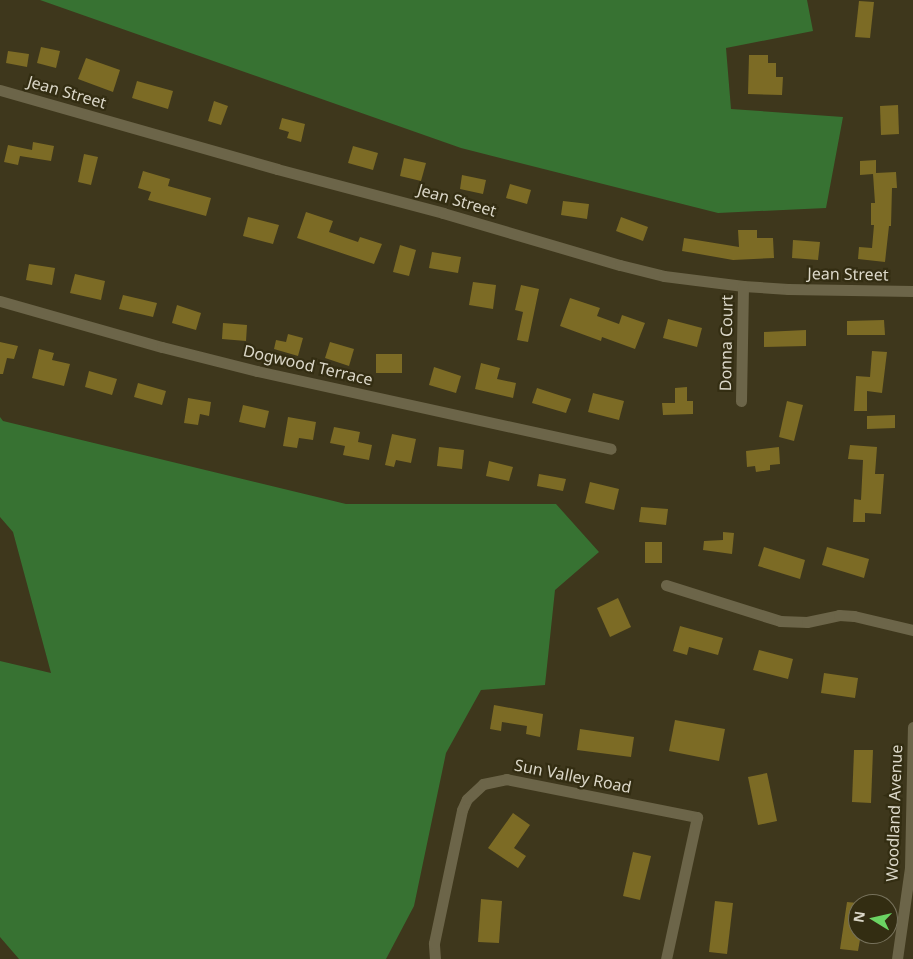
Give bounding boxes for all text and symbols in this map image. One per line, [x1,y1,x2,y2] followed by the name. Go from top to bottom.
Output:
[25,72,109,112] street label: Jean Street
[415,180,499,220] street label: Jean Street
[807,264,889,284] street label: Jean Street
[716,295,736,391] street label: Donna Court
[241,341,375,389] street label: Dogwood Terrace
[882,744,906,882] street label: Woodland Avenue
[513,755,633,797] street label: Sun Valley Road
[848,894,898,944] north arrow
[848,910,869,924] text: N

